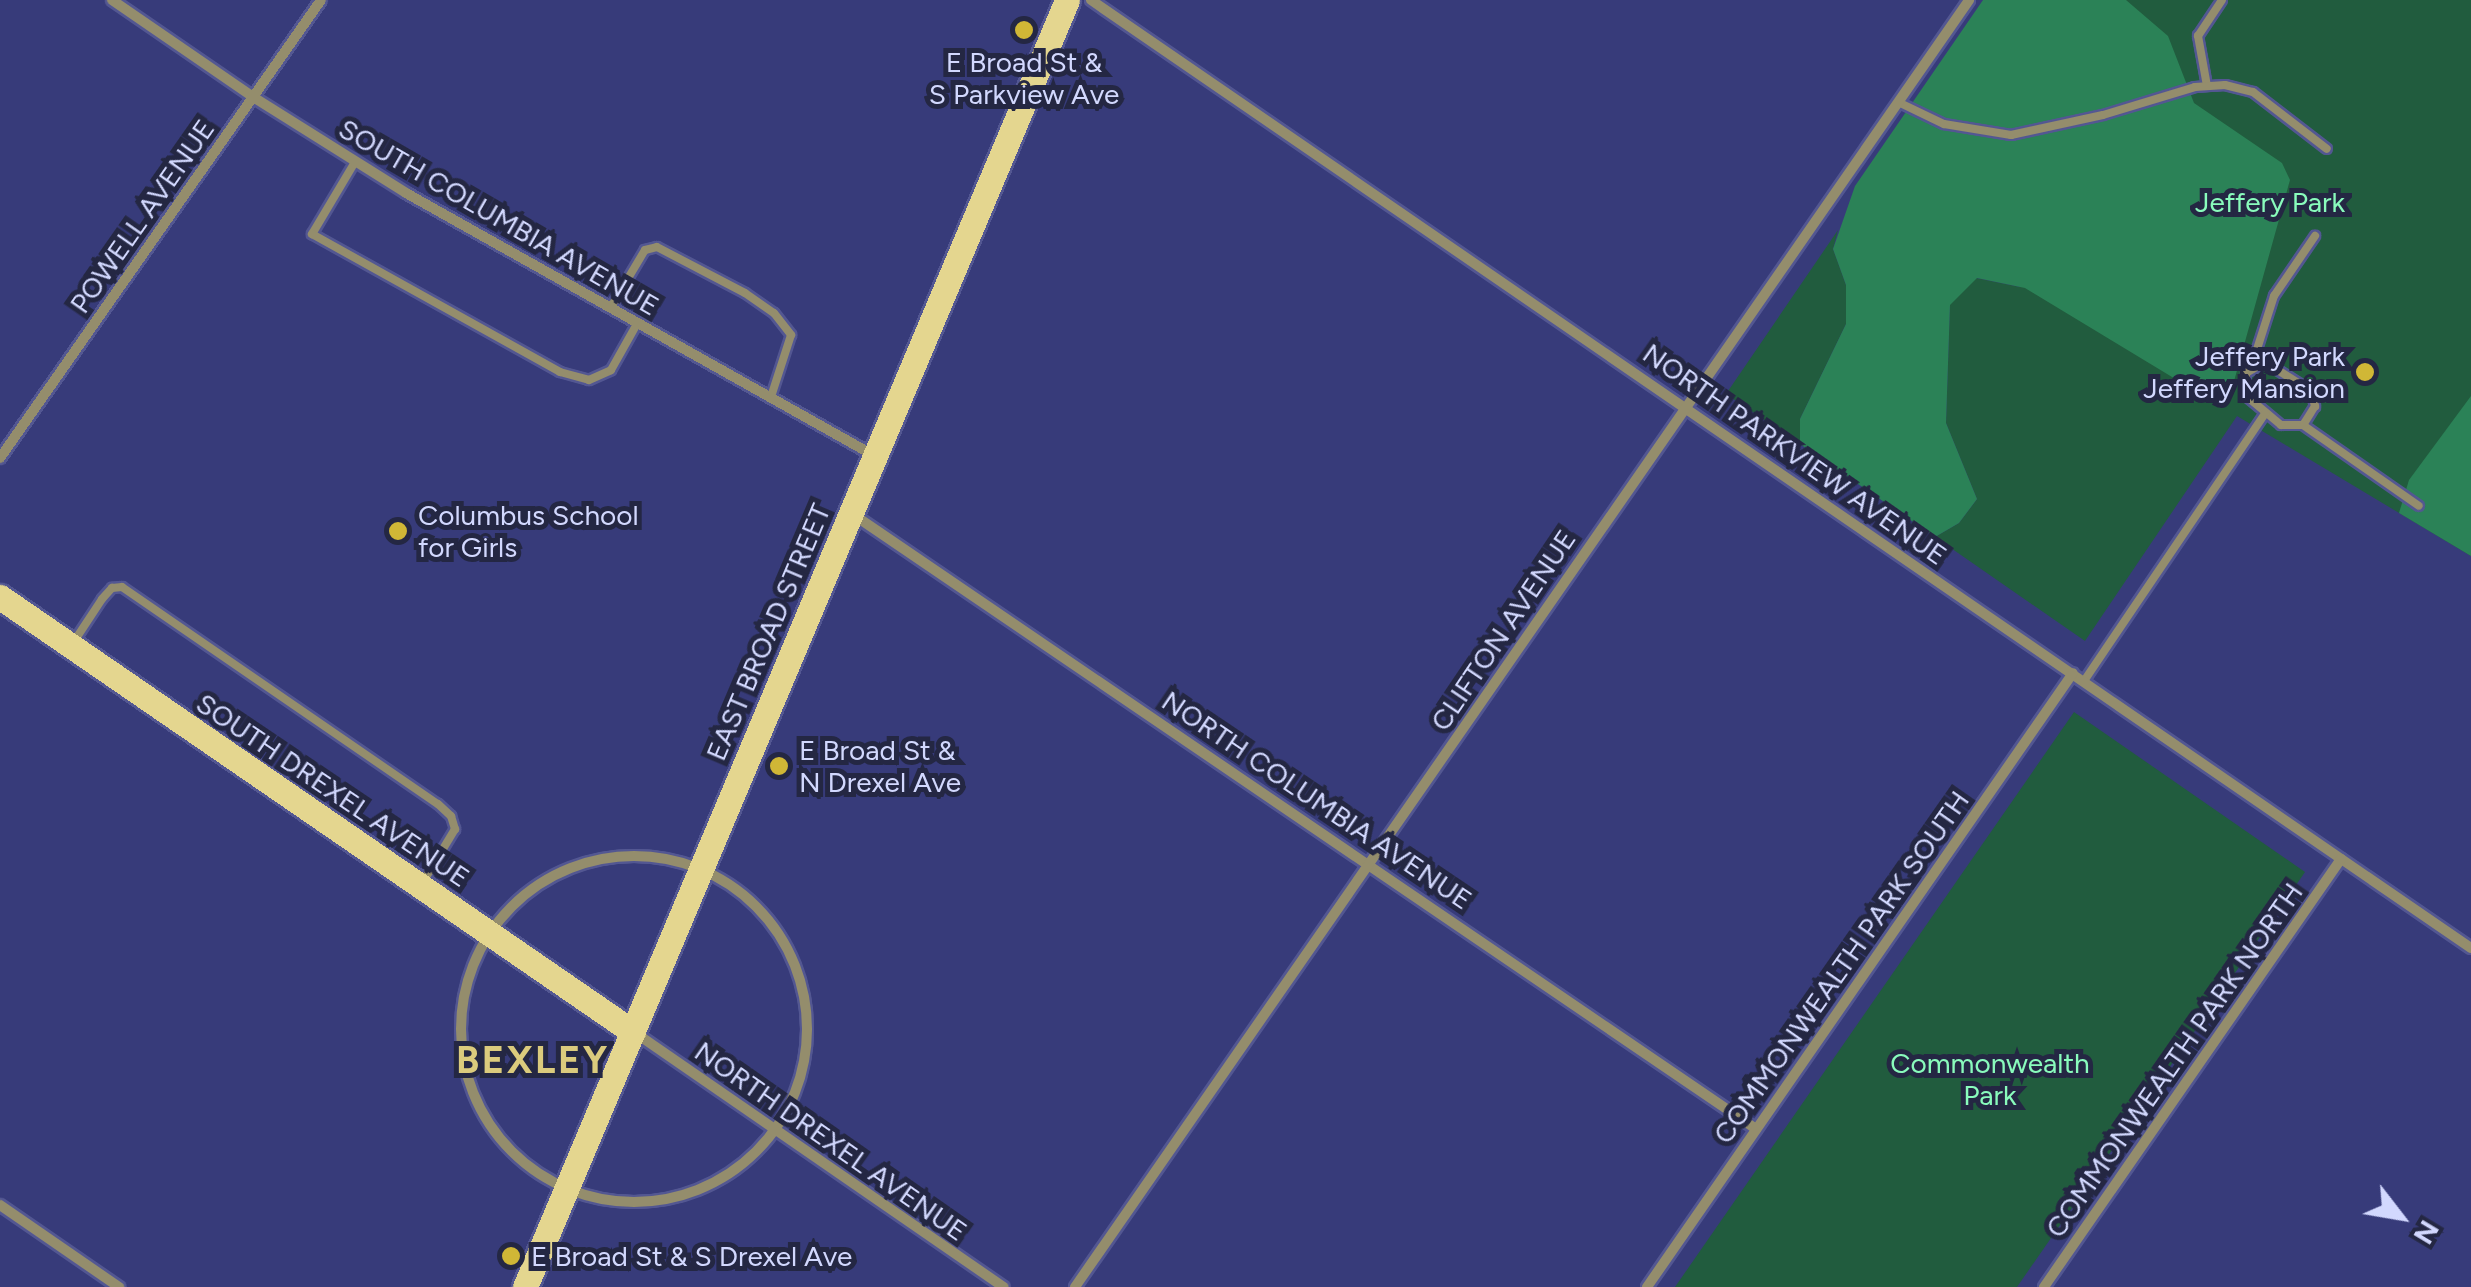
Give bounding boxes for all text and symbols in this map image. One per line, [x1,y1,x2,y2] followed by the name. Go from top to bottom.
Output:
[1013,19,1035,41] marker: E Broad St & S Parkview Ave
[929,45,1119,111] place label: E Broad St & S Parkview Ave
[333,111,665,323] street label: SOUTH COLUMBIA AVENUE
[63,113,221,319] street label: POWELL AVENUE
[2195,185,2345,219] park label: Jeffery Park
[1637,336,1953,572] street label: NORTH PARKVIEW AVENUE
[2143,339,2345,405] place label: Jeffery Park Jeffery Mansion
[2354,361,2376,383] marker: Jeffery Park Jeffery Mansion
[418,498,639,564] place label: Columbus School for Girls
[699,499,837,765] street label: EAST BROAD STREET
[387,520,409,542] marker: Columbus School for Girls
[1423,523,1583,737] street label: CLIFTON AVENUE
[1156,684,1478,916] street label: NORTH COLUMBIA AVENUE
[190,686,476,894] street label: SOUTH DREXEL AVENUE
[799,733,961,799] place label: E Broad St & N Drexel Ave
[768,755,790,777] marker: E Broad St & N Drexel Ave
[1706,784,1976,1150] street label: COMMONWEALTH PARK SOUTH
[2038,876,2310,1244] street label: COMMONWEALTH PARK NORTH
[688,1034,974,1248] street label: NORTH DREXEL AVENUE
[456,1038,610,1084] district label: BEXLEY
[1890,1046,2090,1112] park label: Commonwealth Park
[2351,1167,2451,1267] north arrow
[2407,1214,2447,1250] text: N
[531,1239,852,1273] place label: E Broad St & S Drexel Ave
[500,1245,522,1267] marker: E Broad St & S Drexel Ave

